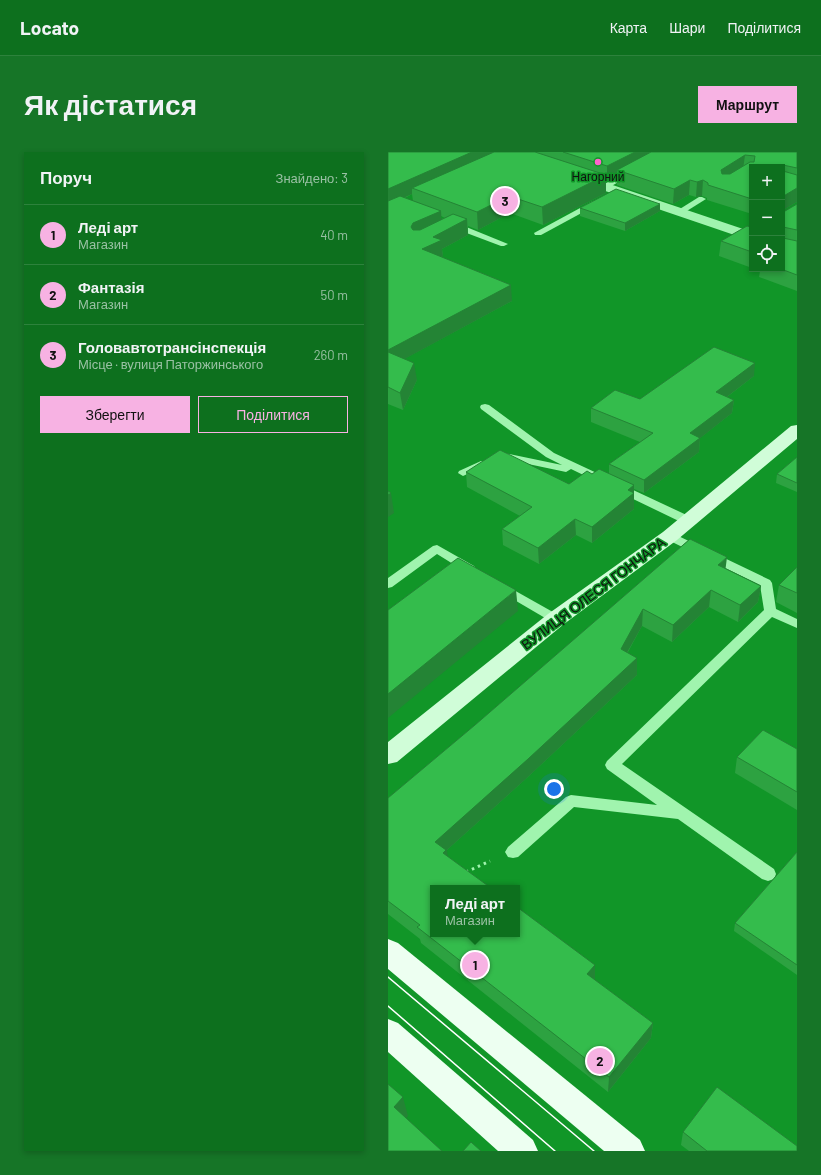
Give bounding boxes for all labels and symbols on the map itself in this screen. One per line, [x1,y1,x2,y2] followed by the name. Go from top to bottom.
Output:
[593,157,603,167] marker: Нагорний
[572,169,624,184] place label: Нагорний
[492,186,518,216] pin: 3
[517,533,669,653] street label: ВУЛИЦЯ ОЛЕСЯ ГОНЧАРА
[544,779,564,799] your location
[462,950,488,980] pin: 1
[587,1046,613,1076] pin: 2

